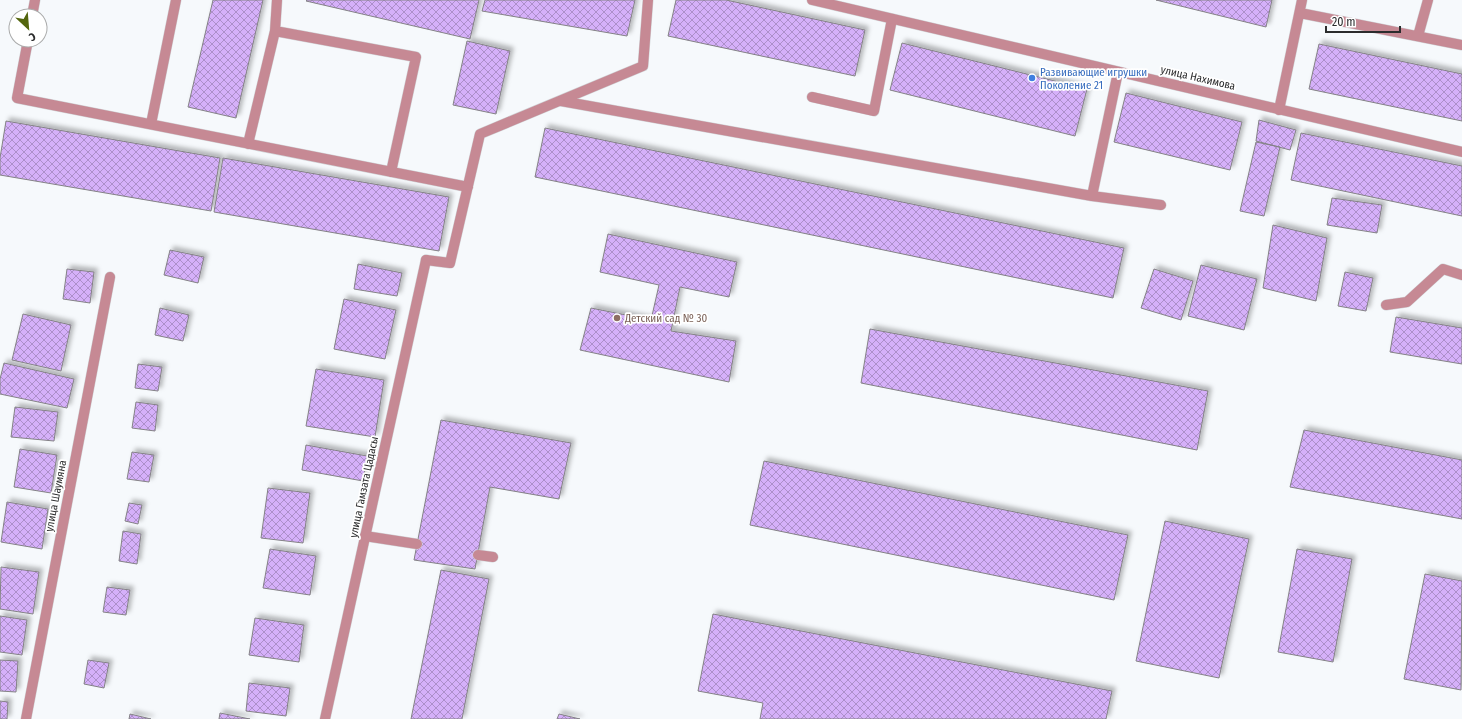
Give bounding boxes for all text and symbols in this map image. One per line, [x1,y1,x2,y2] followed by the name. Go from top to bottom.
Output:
[8,8,48,48] north arrow
[1326,8,1400,34] scale bar
[1332,15,1356,29] text: 20 m
[27,29,38,44] text: С
[1159,63,1237,93] street label: улица Нахимова
[1040,66,1147,92] place label: Развивающие игрушки Поколение 21
[1027,73,1037,83] marker: Развивающие игрушки Поколение 21
[624,312,707,325] place label: Детский сад № 30
[612,313,622,323] marker: Детский сад № 30
[347,435,381,539] street label: улица Гамзата Цадасы
[43,459,69,533] street label: улица Шаумяна

